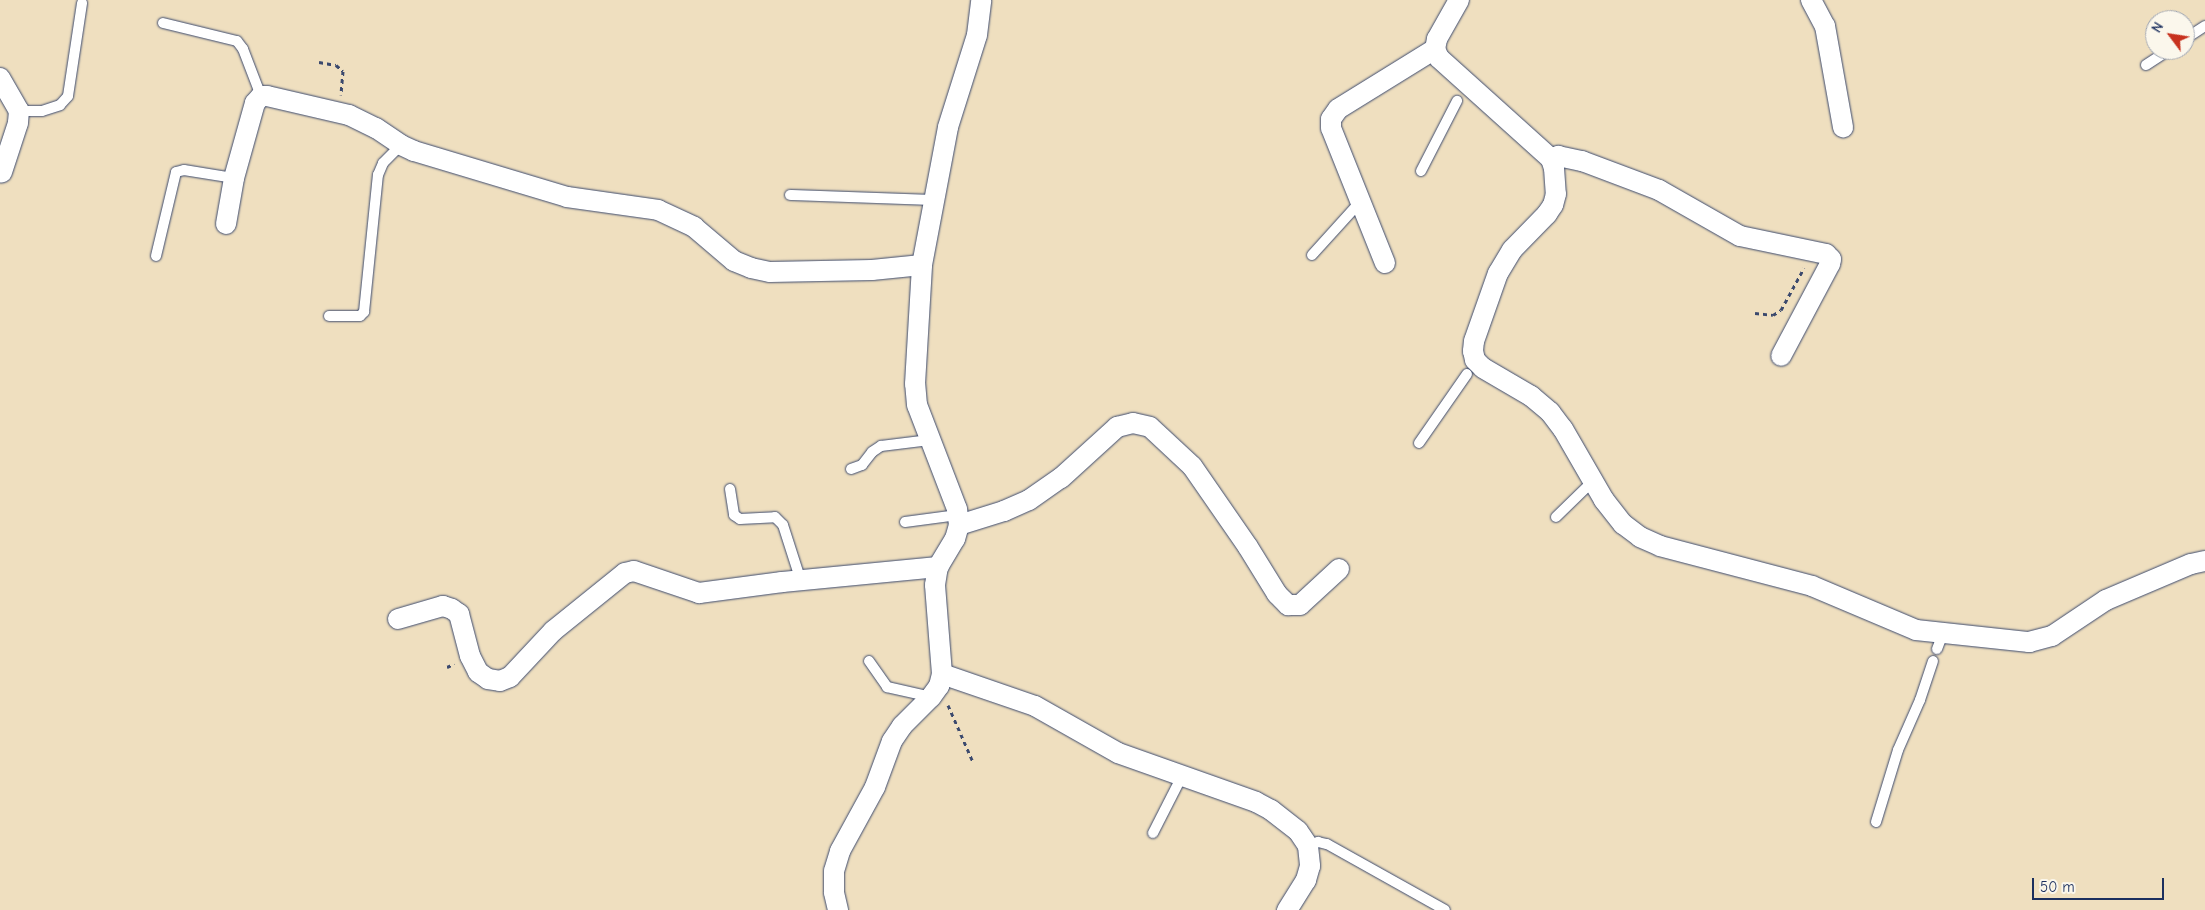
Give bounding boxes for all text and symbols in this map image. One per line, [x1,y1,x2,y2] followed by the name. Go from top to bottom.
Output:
[2145,10,2195,60] north arrow
[2148,19,2167,36] text: N
[2035,868,2168,900] scale bar
[2040,878,2075,896] text: 50 m

